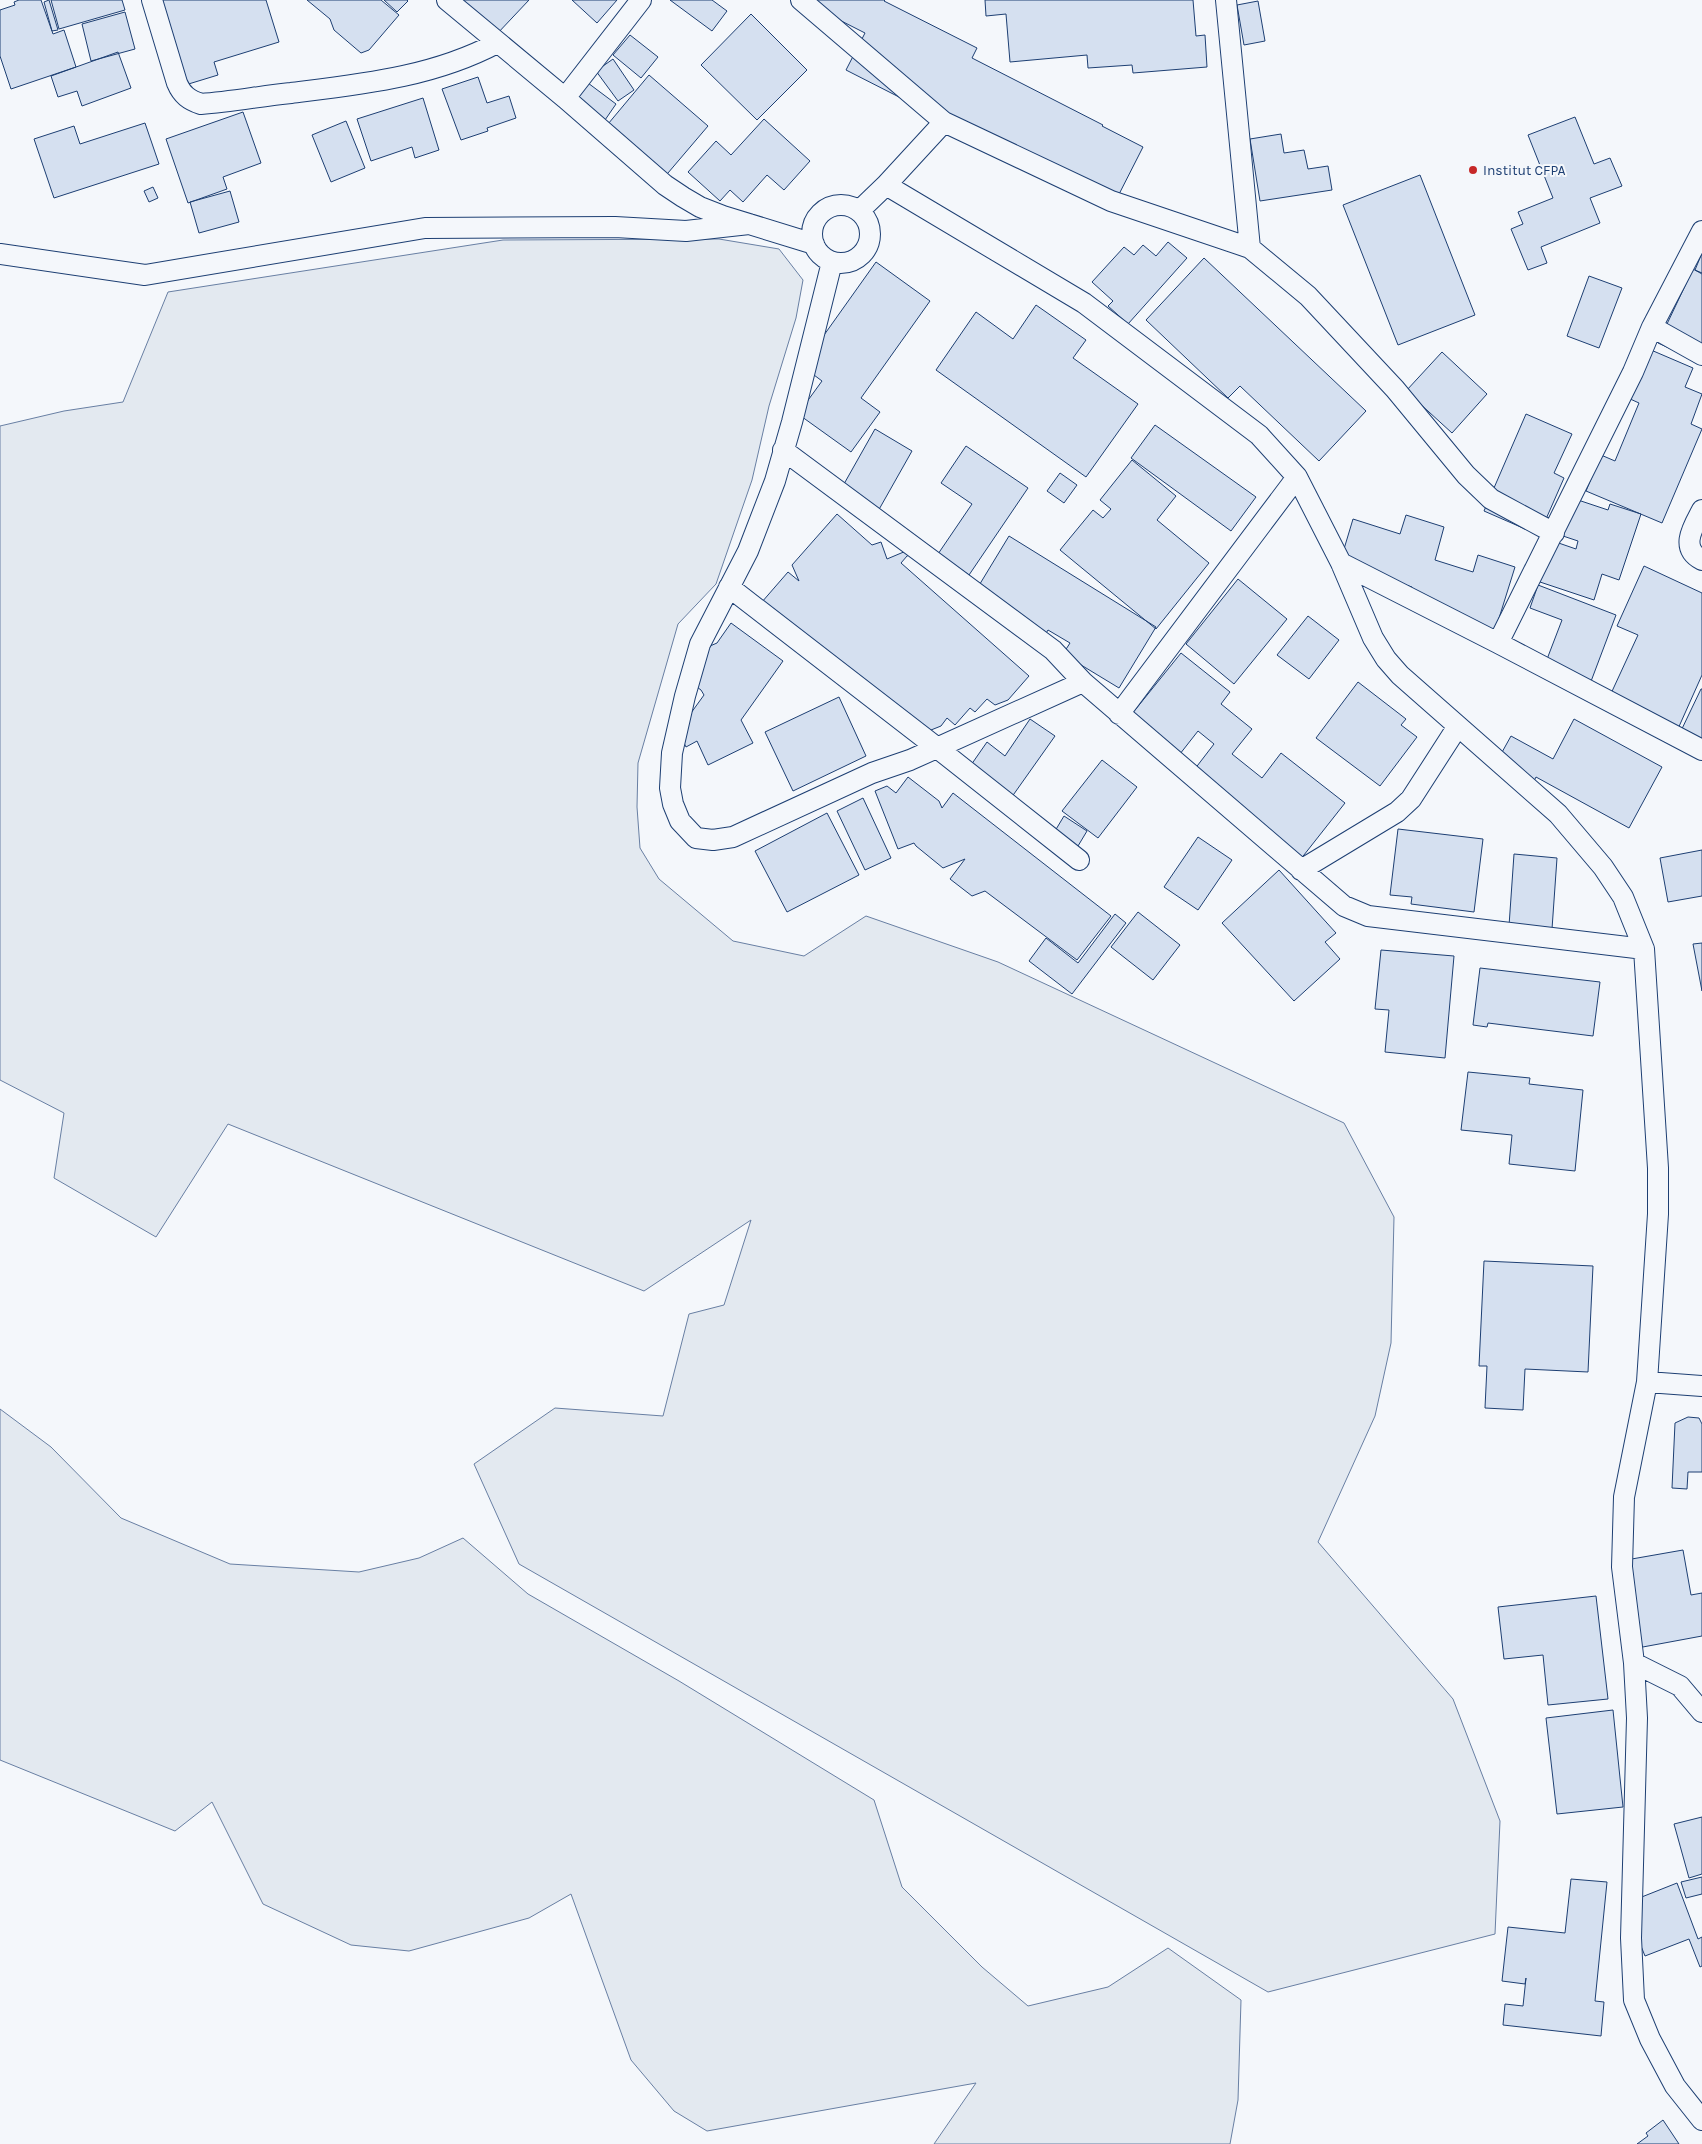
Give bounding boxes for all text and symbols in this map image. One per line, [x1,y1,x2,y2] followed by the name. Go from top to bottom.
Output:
[1483,162,1566,179] place label: Institut CFPA
[1467,164,1479,176] marker: Institut CFPA

